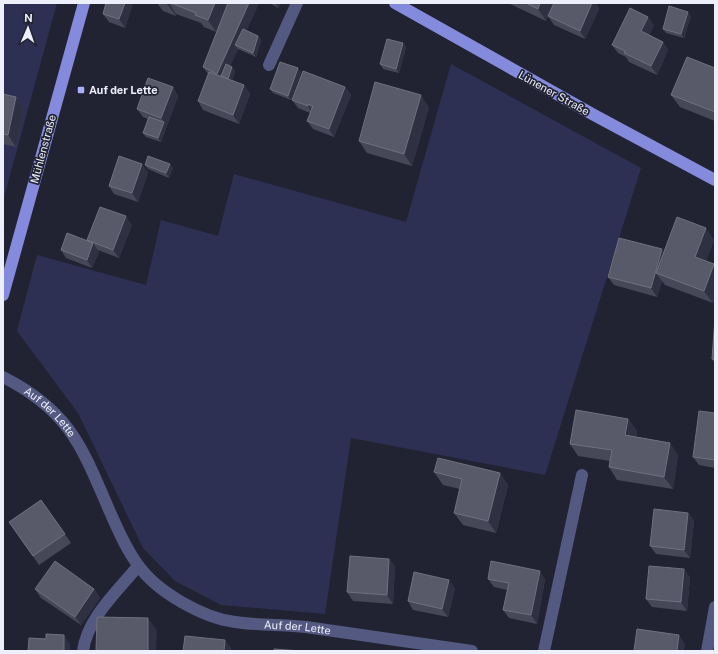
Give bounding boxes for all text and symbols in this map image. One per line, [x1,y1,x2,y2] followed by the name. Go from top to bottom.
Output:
[8,8,48,48] north arrow
[24,12,33,24] text: N
[516,69,592,117] street label: Lünener Straße
[89,84,158,96] place label: Auf der Lette
[76,85,86,95] marker: Auf der Lette
[28,113,58,185] street label: Mühlenstraße
[22,385,78,439] street label: Auf der Lette
[264,619,332,637] street label: Auf der Lette

